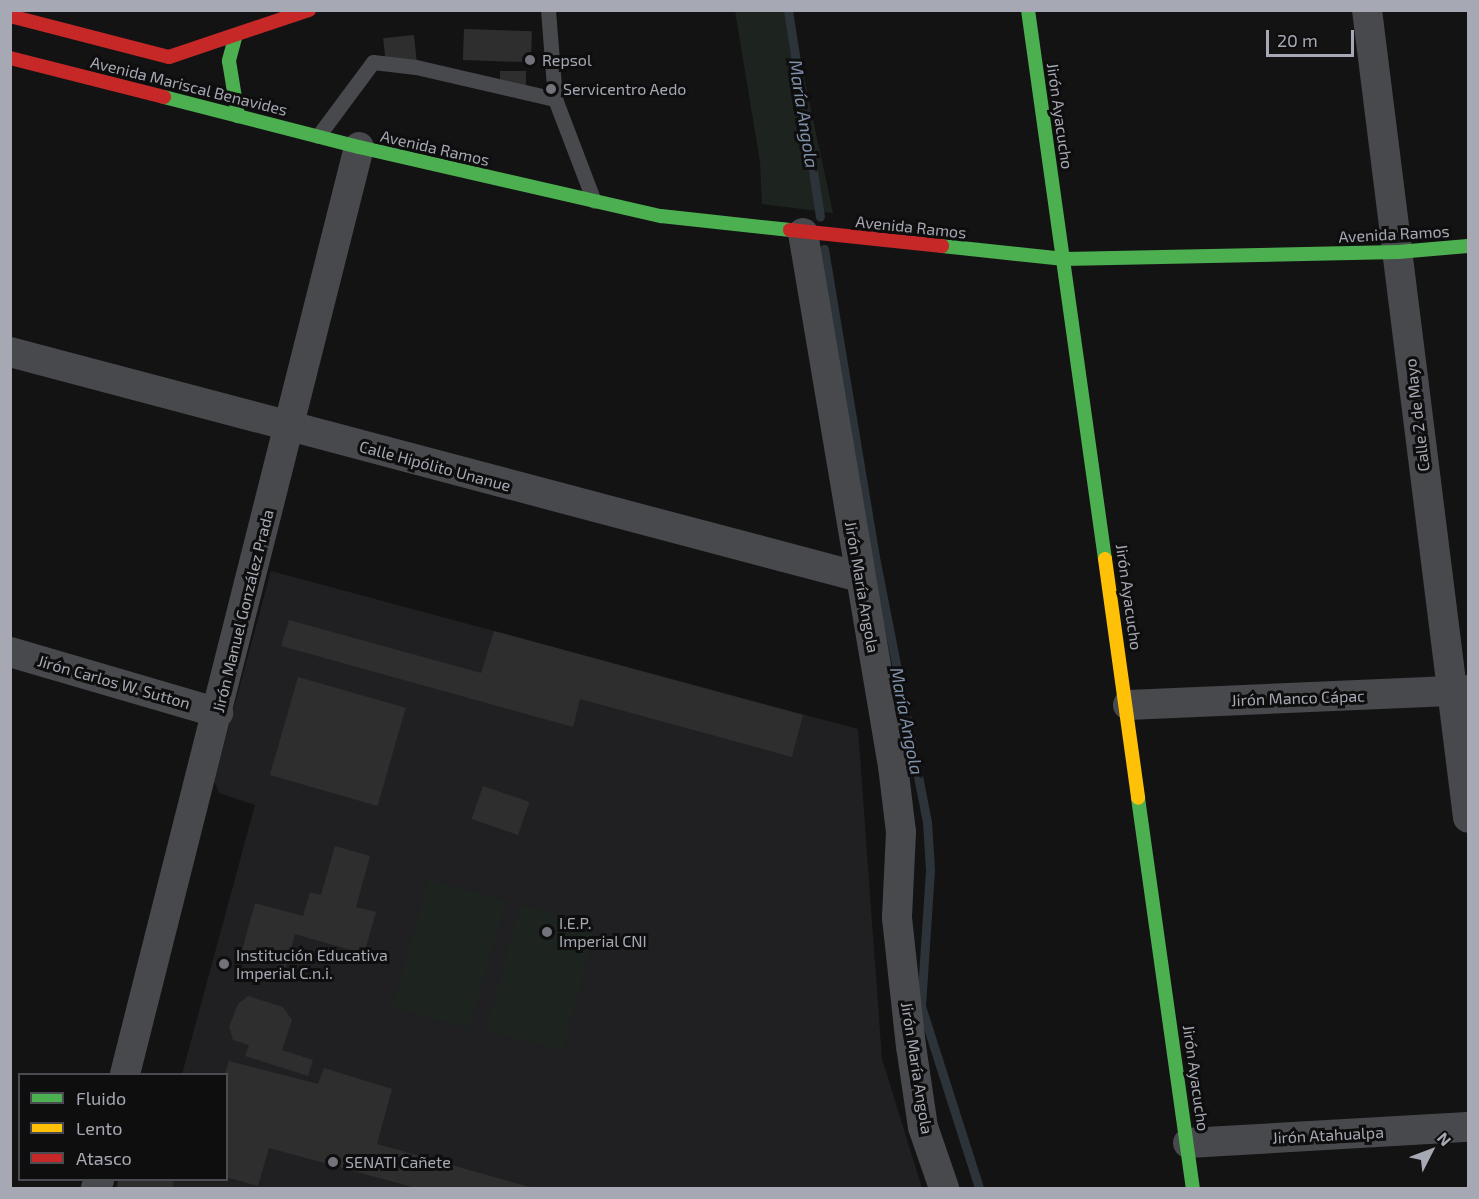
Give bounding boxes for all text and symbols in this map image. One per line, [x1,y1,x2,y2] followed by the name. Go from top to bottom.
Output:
[1269,18,1358,56] scale bar
[1277,29,1318,51] text: 20 m
[542,50,592,70] place label: Repsol
[88,52,290,120] street label: Avenida Mariscal Benavides
[523,53,537,67] marker: Repsol
[785,58,823,170] water label: María Angola
[1043,61,1077,171] street label: Jirón Ayacucho
[563,79,687,99] place label: Servicentro Aedo
[544,82,558,96] marker: Servicentro Aedo
[379,126,491,170] street label: Avenida Ramos
[855,212,967,242] street label: Avenida Ramos
[1338,222,1450,246] street label: Avenida Ramos
[1401,357,1433,473] street label: Calle 2 de Mayo
[357,437,513,495] street label: Calle Hipólito Unanue
[208,507,278,715] street label: Jirón Manuel González Prada
[841,519,883,655] street label: Jirón María Angola
[1112,542,1146,652] street label: Jirón Ayacucho
[35,651,193,713] street label: Jirón Carlos W. Sutton
[886,665,928,777] water label: María Angola
[1231,686,1365,710] street label: Jirón Manco Cápac
[559,913,647,951] place label: I.E.P. Imperial CNI
[540,925,554,939] marker: I.E.P. Imperial CNI
[236,945,388,983] place label: Institución Educativa Imperial C.n.i.
[217,957,231,971] marker: Institución Educativa Imperial C.n.i.
[897,1000,937,1136] street label: Jirón María Angola
[1179,1023,1213,1133] street label: Jirón Ayacucho
[18,1073,228,1181] legend
[76,1087,126,1109] text: Fluido
[76,1117,122,1139] text: Lento
[1401,1121,1461,1181] north arrow
[1271,1122,1385,1148] street label: Jirón Atahualpa
[1434,1128,1456,1149] text: N
[76,1147,132,1169] text: Atasco
[345,1152,451,1172] place label: SENATI Cañete
[326,1155,340,1169] marker: SENATI Cañete

